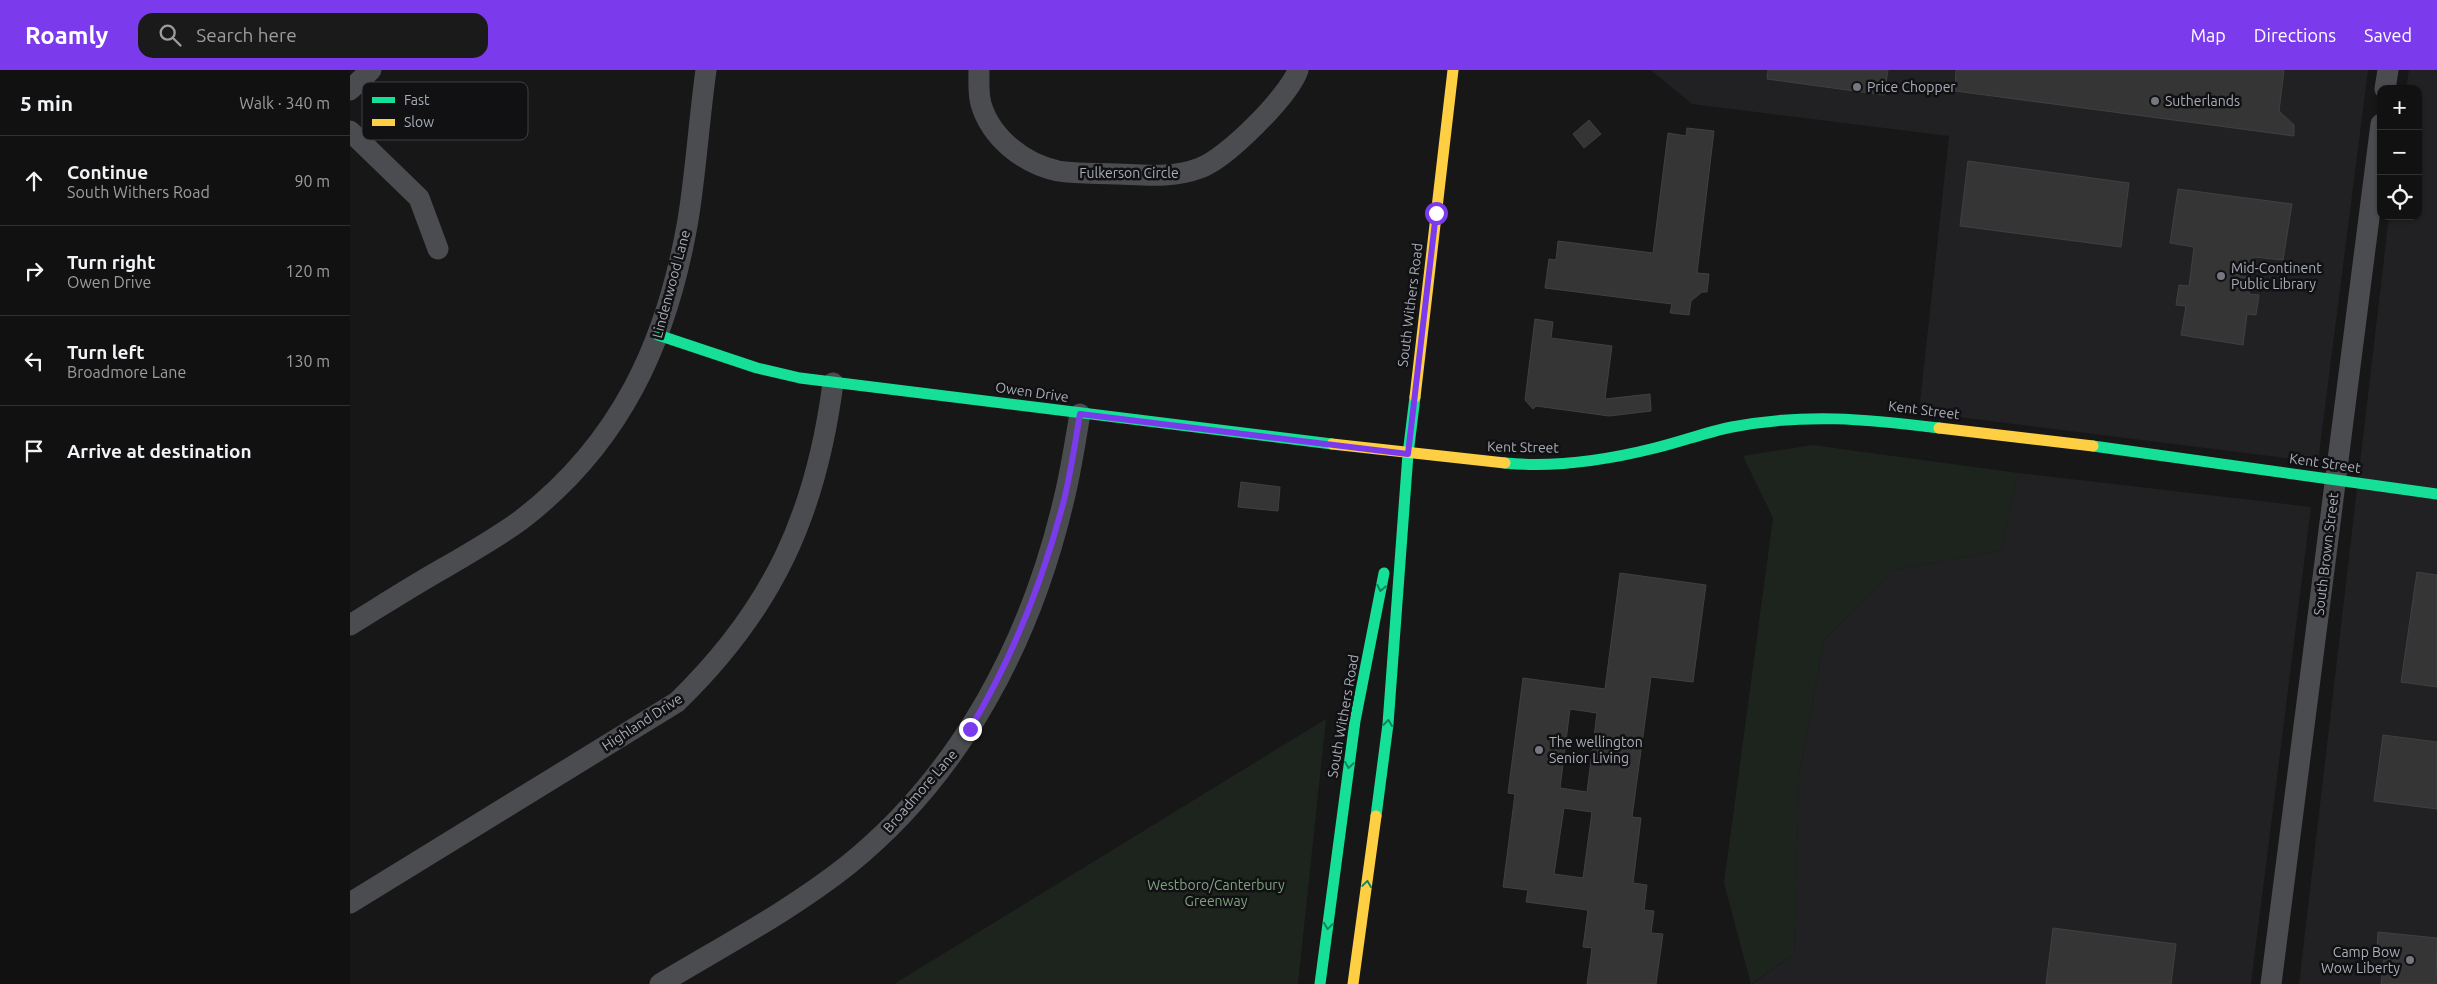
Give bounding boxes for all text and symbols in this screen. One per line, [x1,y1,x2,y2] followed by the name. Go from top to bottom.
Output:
[138,13,488,58] search box
[156,21,184,49] icon: search
[25,22,108,49] text: Roamly
[196,24,297,46] text: Search here
[2190,25,2226,45] text: Map
[2254,25,2336,45] text: Directions
[2364,25,2412,45] text: Saved
[1867,79,1956,95] place label: Price Chopper
[1851,81,1863,93] marker: Price Chopper
[362,82,528,140] legend
[2377,85,2422,220] map controls
[2377,85,2422,130] button: +
[20,91,73,115] text: 5 min
[404,92,430,108] text: Fast
[2165,93,2240,109] place label: Sutherlands
[239,94,330,112] text: Walk · 340 m
[2149,95,2161,107] marker: Sutherlands
[404,114,434,130] text: Slow
[2377,130,2422,175] button: −
[67,161,148,183] text: Continue
[1079,165,1179,181] street label: Fulkerson Circle
[20,167,48,195] icon: ahead
[294,172,330,190] text: 90 m
[2377,175,2422,220] button: locate
[67,183,210,201] text: South Withers Road
[1425,202,1448,225] route start
[649,228,693,340] street label: Lindenwood Lane
[1394,242,1426,368] street label: South Withers Road
[67,251,155,273] text: Turn right
[20,257,48,285] icon: right
[2231,260,2322,292] place label: Mid-Continent Public Library
[285,262,330,280] text: 120 m
[2215,270,2227,282] marker: Mid-Continent Public Library
[67,273,151,291] text: Owen Drive
[67,341,145,363] text: Turn left
[20,347,48,375] icon: left
[285,352,330,370] text: 130 m
[67,363,186,381] text: Broadmore Lane
[994,379,1070,405] street label: Owen Drive
[1887,398,1961,422] street label: Kent Street
[20,437,48,465] icon: arrive
[1487,438,1560,456] street label: Kent Street
[67,440,252,462] text: Arrive at destination
[2288,450,2362,476] street label: Kent Street
[2311,491,2342,616] street label: South Brown Street
[1377,583,1387,592] one-way arrow
[1324,653,1362,779] street label: South Withers Road
[599,690,685,754] street label: Highland Drive
[959,718,982,741] route end
[1382,718,1393,726] one-way arrow
[1549,734,1643,766] place label: The wellington Senior Living
[1533,744,1545,756] marker: The wellington Senior Living
[880,746,960,836] street label: Broadmore Lane
[1344,761,1355,769] one-way arrow
[1147,877,1285,909] park label: Westboro/Canterbury Greenway
[1361,879,1371,888] one-way arrow
[1323,921,1333,930] one-way arrow
[2321,944,2400,976] place label: Camp Bow Wow Liberty
[2404,954,2416,966] marker: Camp Bow Wow Liberty

